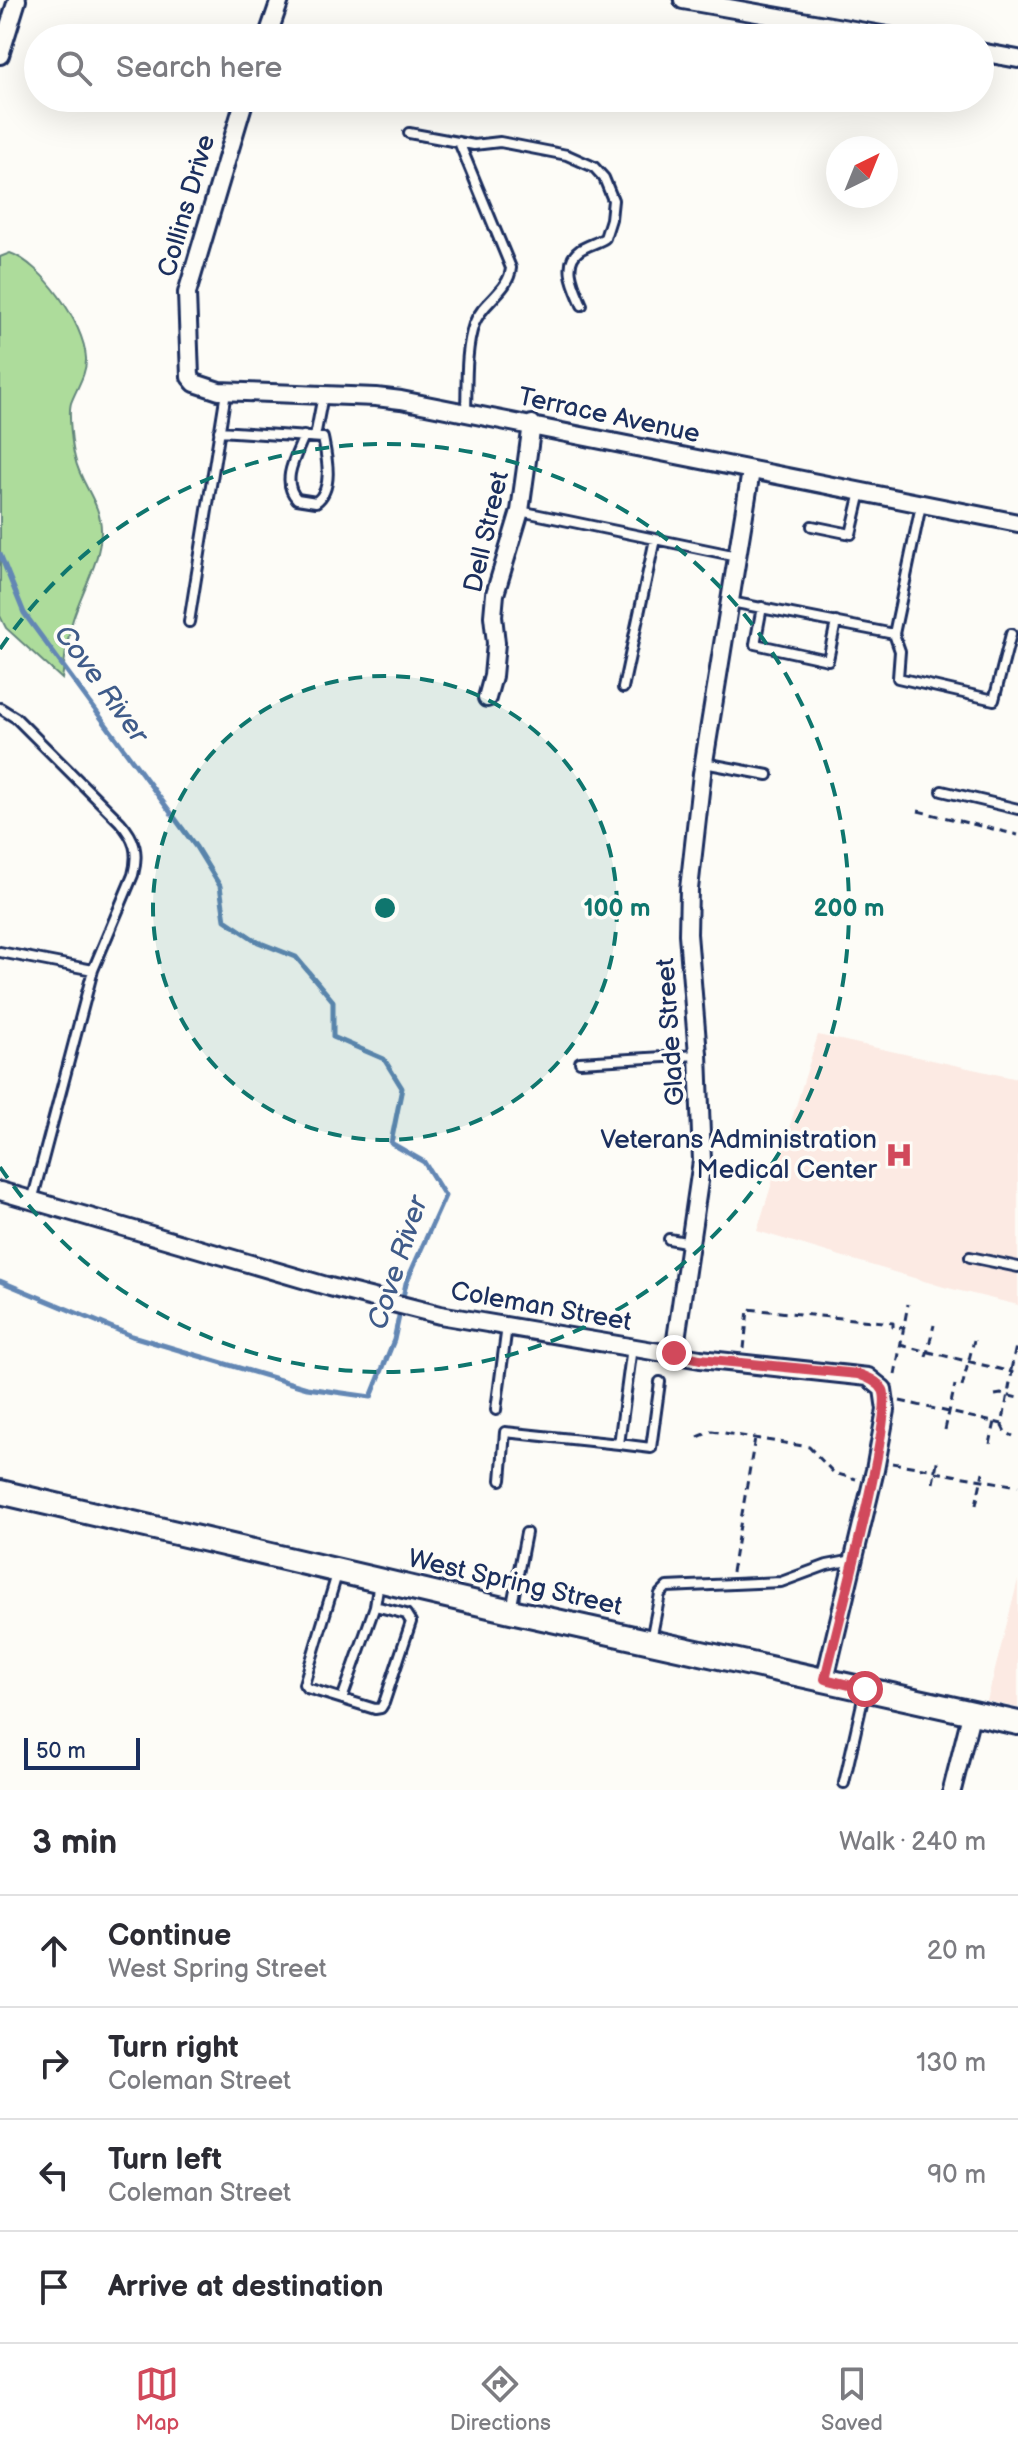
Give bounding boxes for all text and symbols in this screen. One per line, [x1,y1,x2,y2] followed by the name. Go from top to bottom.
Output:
[24,24,994,112] search box
[52,46,96,90] icon: search
[116,50,282,86] text: Search here
[152,131,222,281] street label: Collins Drive
[826,136,898,208] north arrow
[515,382,703,450] street label: Terrace Avenue
[458,468,516,596] street label: Dell Street
[47,618,156,751] water label: Cove River
[371,894,399,922] centre of rings
[584,894,650,923] text: 100 m
[814,894,884,923] text: 200 m
[650,957,692,1107] street label: Glade Street
[600,1125,878,1186] place label: Veterans Administration Medical Center
[884,1140,914,1170] hospital icon: Veterans Administration Medical Center
[361,1190,436,1334] water label: Cove River
[448,1276,634,1338] street label: Coleman Street
[656,1335,692,1371] route end
[405,1543,625,1623] street label: West Spring Street
[847,1671,883,1707] route start
[24,1734,140,1770] scale bar
[36,1738,86,1765] text: 50 m
[32,1822,117,1863] text: 3 min
[839,1827,986,1858] text: Walk · 240 m
[108,1918,231,1954] text: Continue
[32,1929,76,1973] icon: ahead
[927,1936,986,1967] text: 20 m
[108,1954,327,1985] text: West Spring Street
[108,2030,239,2066] text: Turn right
[32,2041,76,2085] icon: right
[916,2048,986,2079] text: 130 m
[108,2066,291,2097] text: Coleman Street
[108,2142,222,2178] text: Turn left
[32,2153,76,2197] icon: left
[927,2160,986,2191] text: 90 m
[108,2178,291,2209] text: Coleman Street
[32,2265,76,2309] icon: arrive
[108,2269,384,2305] text: Arrive at destination
[135,2362,179,2437] tab: Map
[450,2362,551,2437] tab: Directions
[821,2362,883,2437] tab: Saved

